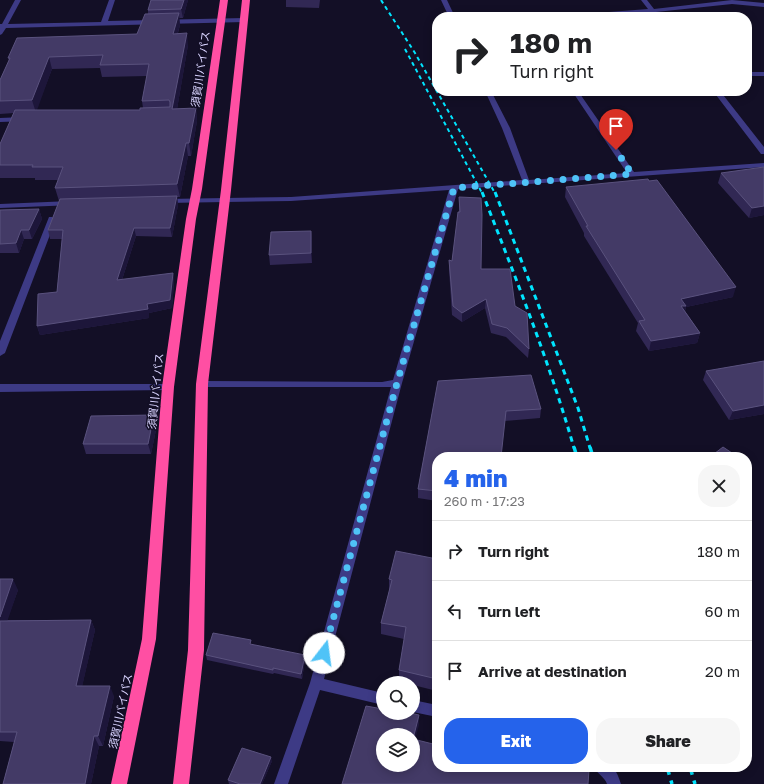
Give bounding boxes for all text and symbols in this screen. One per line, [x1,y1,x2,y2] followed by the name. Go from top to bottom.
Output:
[510,26,592,59] text: 180 m
[444,28,496,80] icon: right
[188,30,212,108] street label: 須賀川バイパス
[510,60,594,82] text: Turn right
[599,109,633,150] pin
[605,115,627,137] icon: arrive
[145,352,165,430] street label: 須賀川バイパス
[444,463,508,492] text: 4 min
[698,465,740,507] button: close
[444,493,525,509] text: 260 m · 17:23
[444,540,466,562] icon: right
[478,542,549,560] text: Turn right
[697,542,740,560] text: 180 m
[444,600,466,622] icon: left
[478,602,540,620] text: Turn left
[705,602,740,620] text: 60 m
[303,632,345,674] position arrow
[444,660,466,682] icon: arrive
[478,662,627,680] text: Arrive at destination
[705,662,740,680] text: 20 m
[106,672,134,750] street label: 須賀川バイパス
[376,676,420,772] map controls
[376,676,420,720] button: search
[444,718,588,764] button: Exit
[596,718,740,764] button: Share
[376,728,420,772] button: layers

